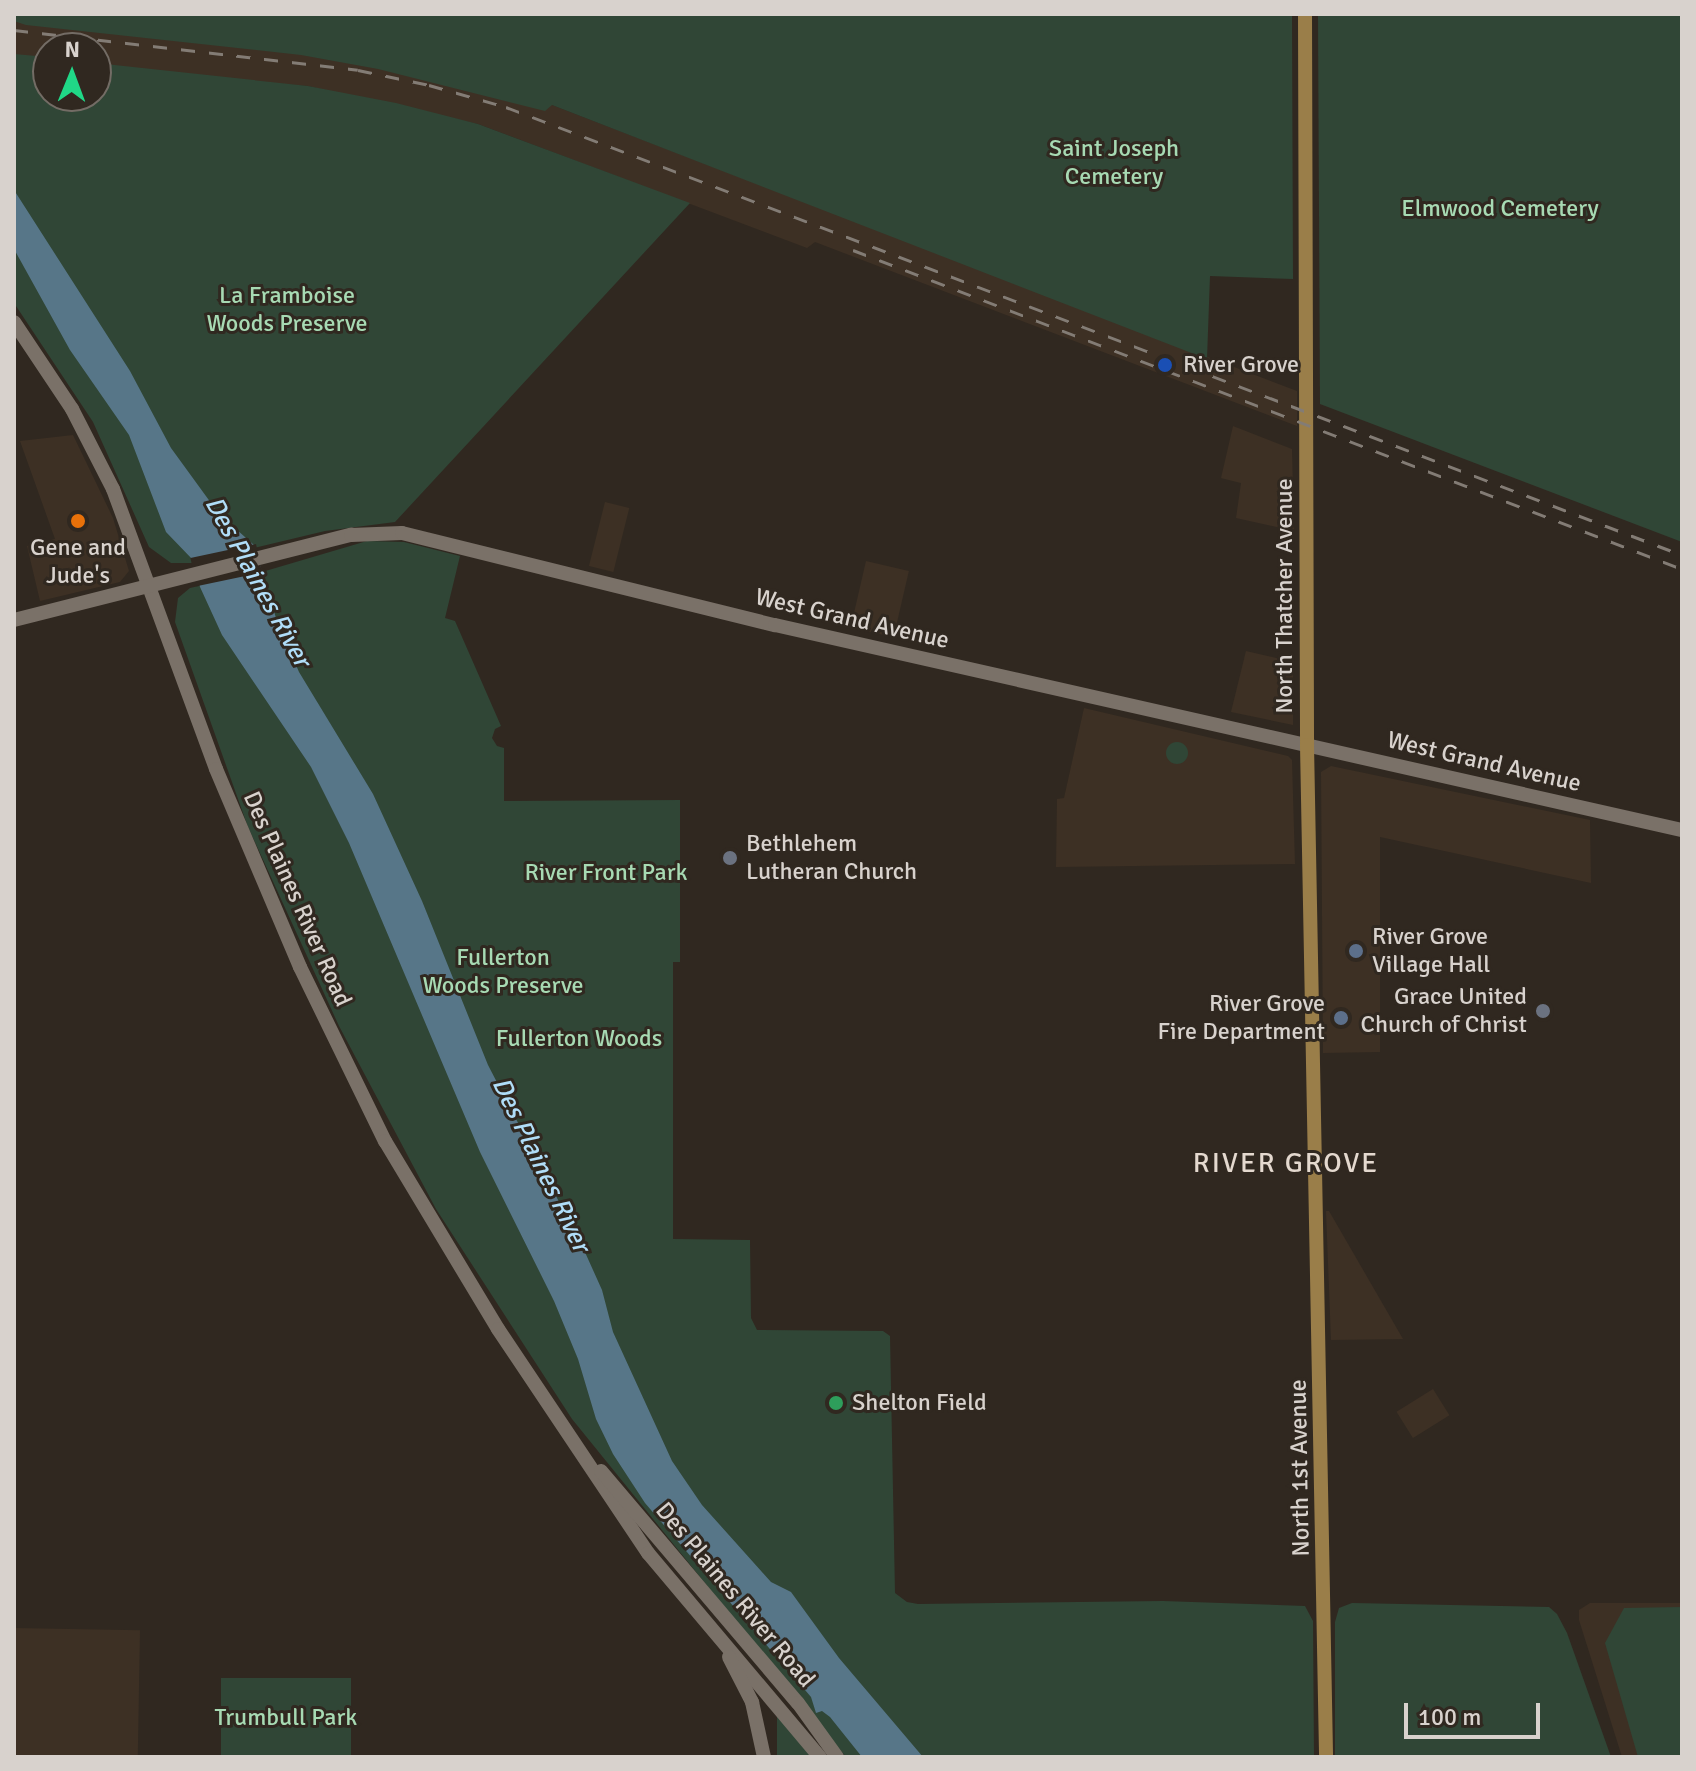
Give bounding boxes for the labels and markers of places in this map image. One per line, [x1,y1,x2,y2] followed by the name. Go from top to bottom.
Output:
[1183,351,1299,379] place label: River Grove
[1154,354,1176,376] marker: River Grove
[69,512,87,530] marker: Gene and Jude's
[30,534,126,590] place label: Gene and Jude's
[746,830,917,886] place label: Bethlehem Lutheran Church
[721,849,739,867] marker: Bethlehem Lutheran Church
[1372,923,1490,979] place label: River Grove Village Hall
[1347,942,1365,960] marker: River Grove Village Hall
[1360,983,1527,1039] place label: Grace United Church of Christ
[1158,990,1325,1046] place label: River Grove Fire Department
[1534,1002,1552,1020] marker: Grace United Church of Christ
[1332,1009,1350,1027] marker: River Grove Fire Department
[852,1389,987,1417] place label: Shelton Field
[827,1394,845,1412] marker: Shelton Field

